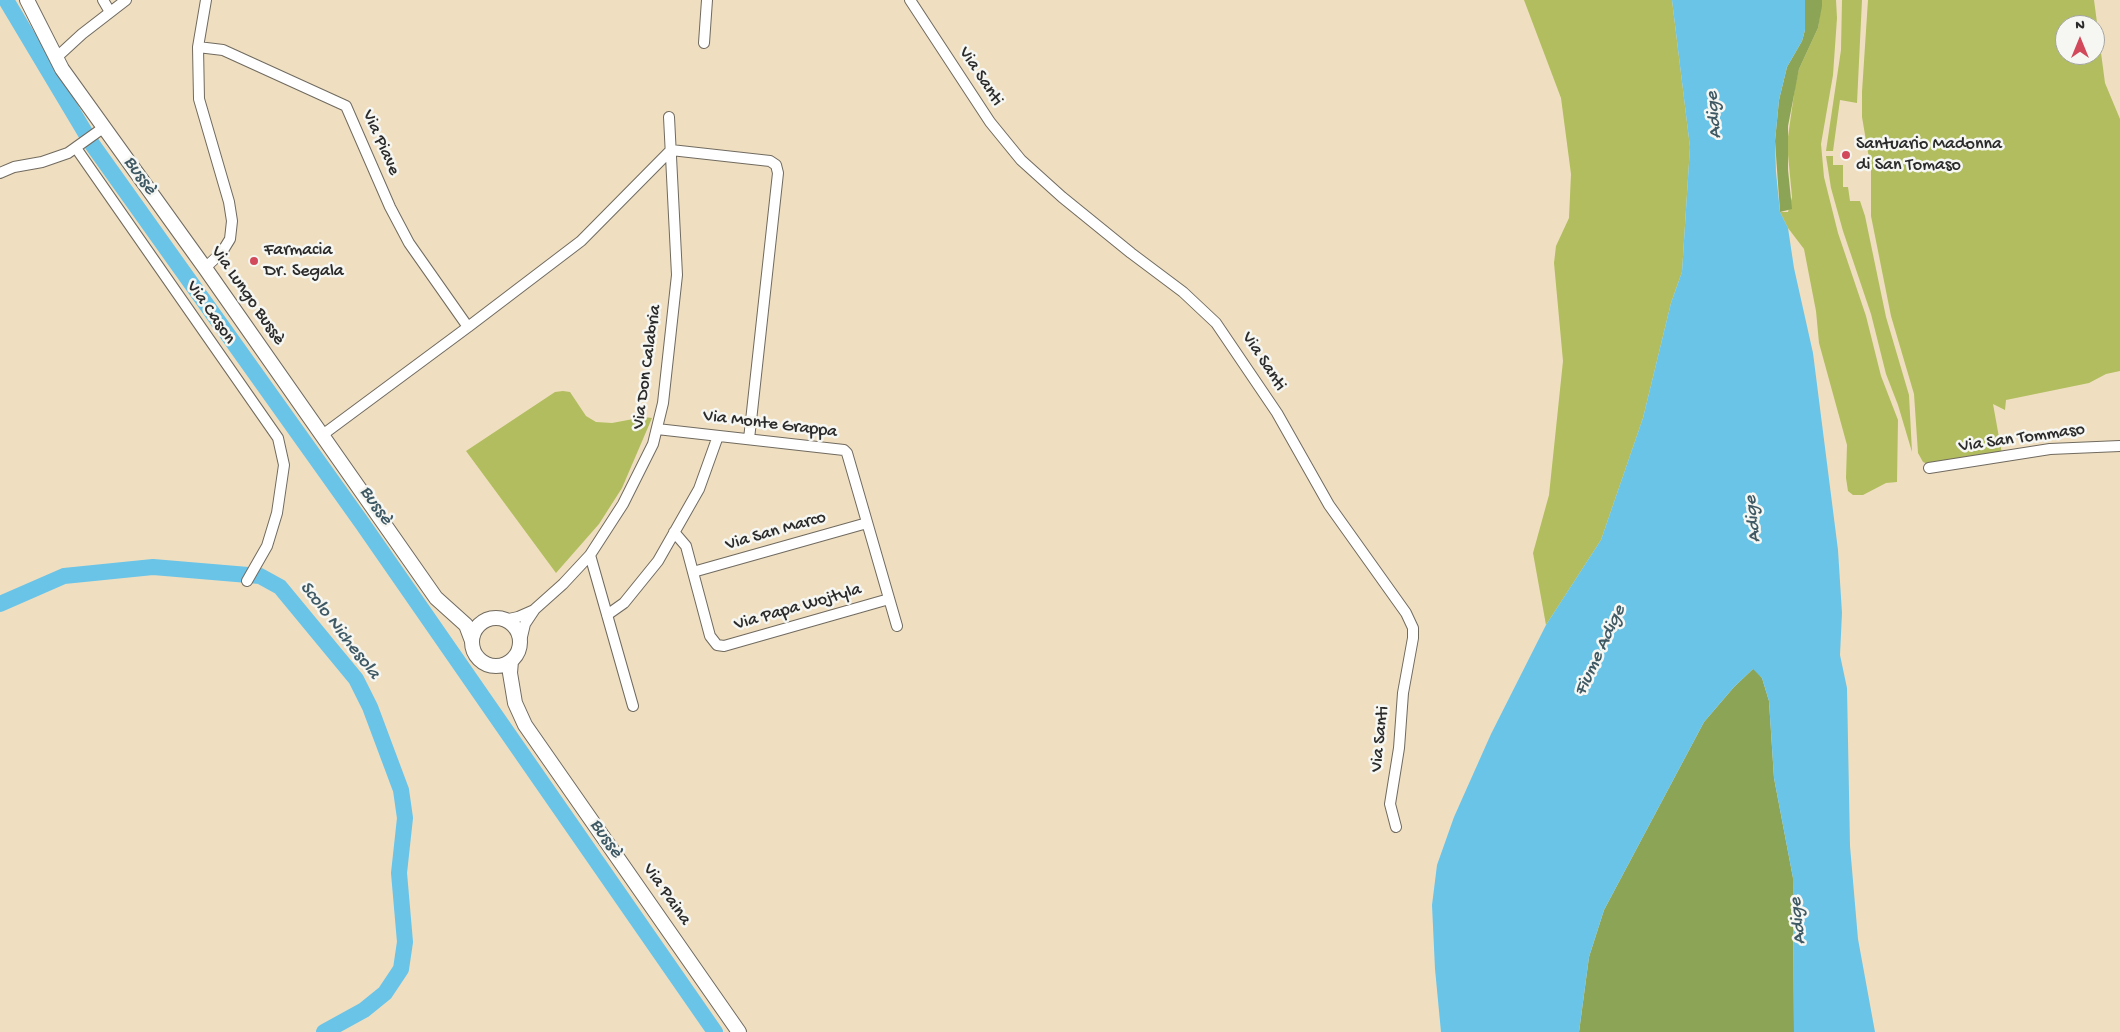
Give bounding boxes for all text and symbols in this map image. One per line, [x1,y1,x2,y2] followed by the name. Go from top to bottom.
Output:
[2055,15,2105,65] north arrow
[2075,17,2085,34] text: N
[953,43,1007,111] street label: Via Santi
[1702,91,1728,139] water label: Adige
[356,107,404,179] street label: Via Piave
[1856,134,2002,176] place label: Santuario Madonna di San Tomaso
[1840,149,1852,161] marker: Santuario Madonna di San Tomaso
[117,152,161,200] water label: Bussè
[264,240,344,282] place label: Farmacia Dr. Segala
[205,242,289,350] street label: Via Lungo Bussè
[248,255,260,267] marker: Farmacia Dr. Segala
[180,277,240,349] street label: Via Cason
[629,303,667,431] street label: Via Don Calabria
[1236,328,1290,396] street label: Via Santi
[702,406,838,444] street label: Via Monte Grappa
[1958,419,2086,459] street label: Via San Tommaso
[353,482,397,530] water label: Bussè
[1740,494,1768,544] water label: Adige
[723,507,829,557] street label: Via San Marco
[294,577,384,685] water label: Scolo Nichesola
[732,580,864,636] street label: Via Papa Wojtyla
[1570,602,1632,700] water label: Fiume Adige
[1367,705,1395,773] street label: Via Santi
[583,815,627,863] water label: Bussè
[637,860,695,930] street label: Via Paina
[1785,896,1813,946] water label: Adige

